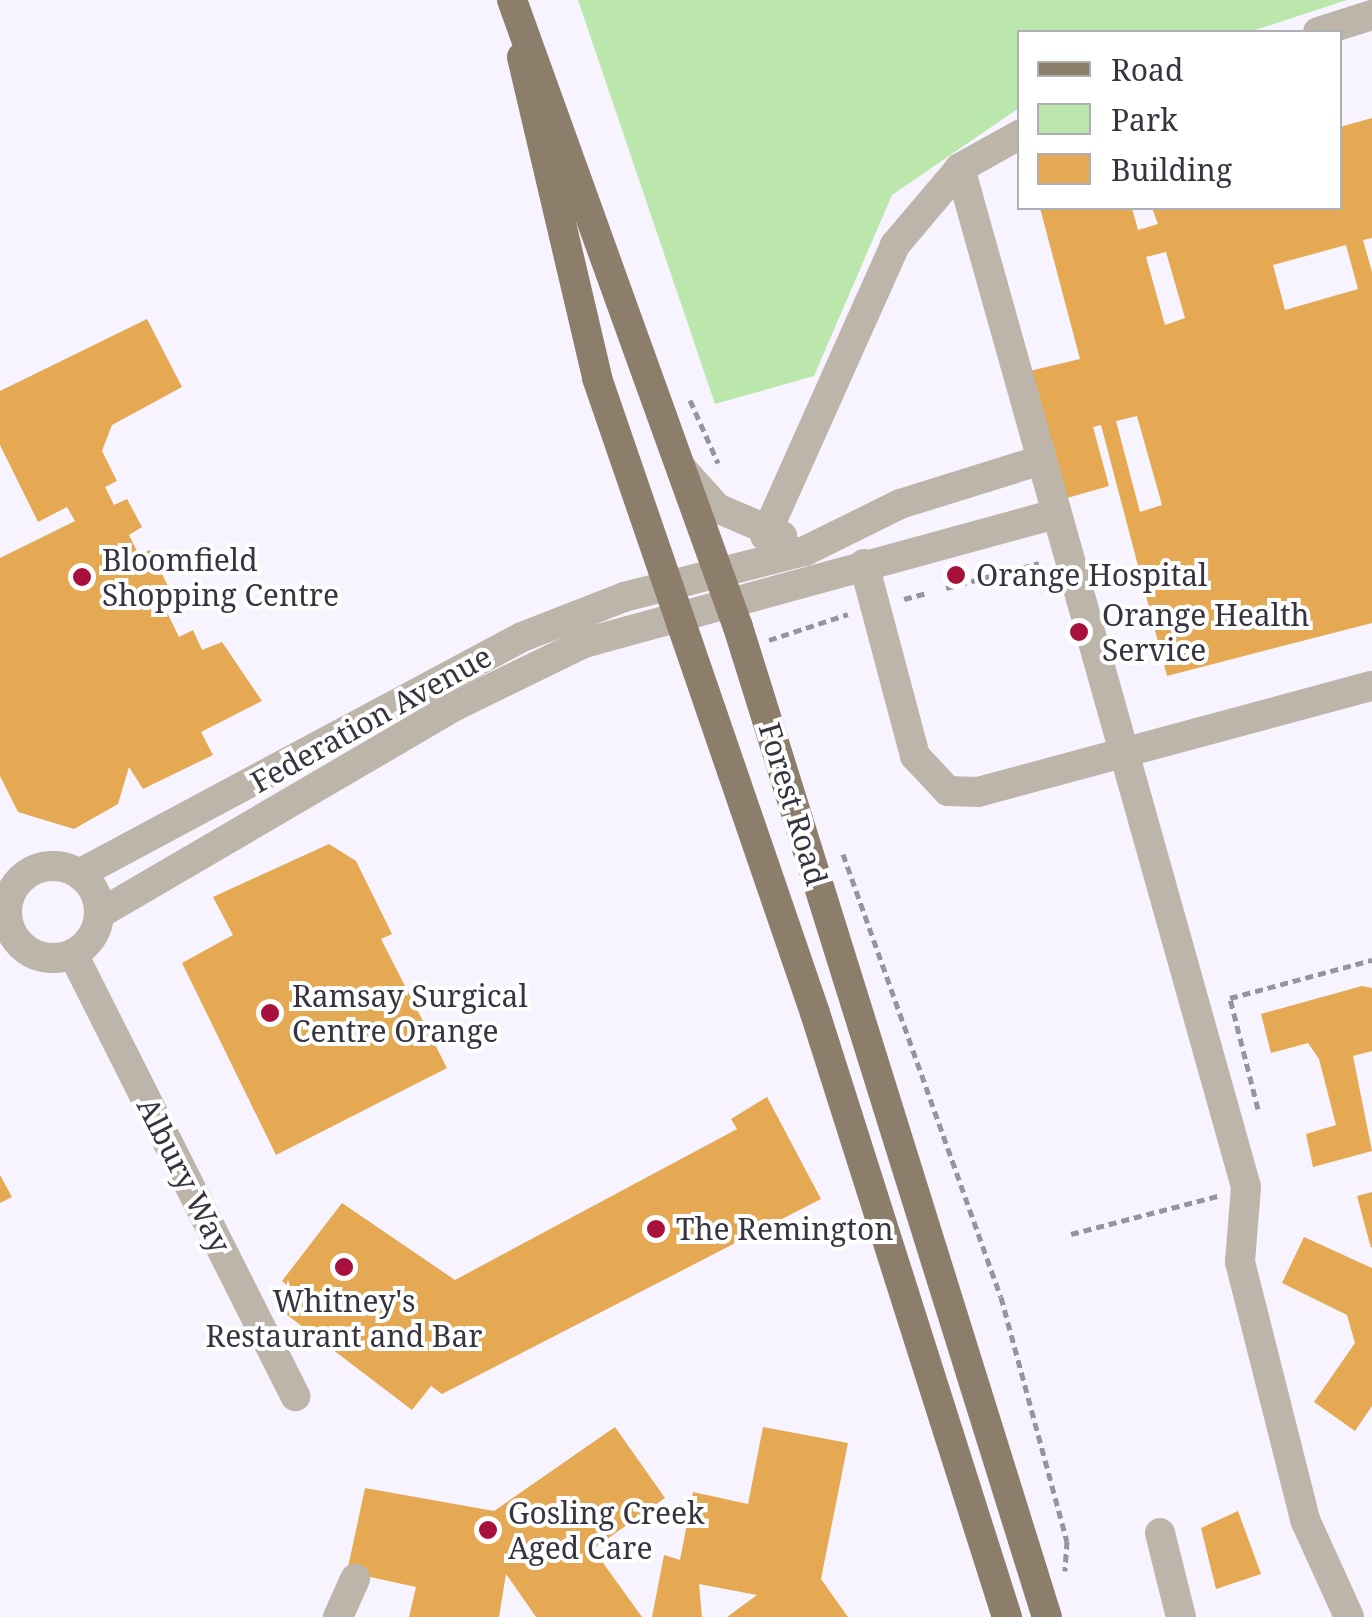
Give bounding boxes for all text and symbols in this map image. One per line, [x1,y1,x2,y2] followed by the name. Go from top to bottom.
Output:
[1017,30,1342,210] legend
[1111,49,1183,90] text: Road
[1111,99,1178,140] text: Park
[1111,149,1232,190] text: Building
[102,542,339,612] place label: Bloomfield Shopping Centre
[976,557,1207,593] place label: Orange Hospital
[945,564,967,586] marker: Orange Hospital
[71,566,93,588] marker: Bloomfield Shopping Centre
[1102,597,1310,668] place label: Orange Health Service
[1066,619,1092,645] marker: Orange Health Service
[245,638,497,800] street label: Federation Avenue
[751,718,835,890] street label: Forest Road
[292,978,528,1048] place label: Ramsay Surgical Centre Orange
[257,1000,283,1026] marker: Ramsay Surgical Centre Orange
[130,1091,238,1259] street label: Albury Way
[676,1211,894,1247] place label: The Remington
[645,1218,667,1240] marker: The Remington
[333,1256,355,1278] marker: Whitney's Restaurant and Bar
[206,1283,482,1354] place label: Whitney's Restaurant and Bar
[508,1495,705,1566] place label: Gosling Creek Aged Care
[477,1519,499,1541] marker: Gosling Creek Aged Care

